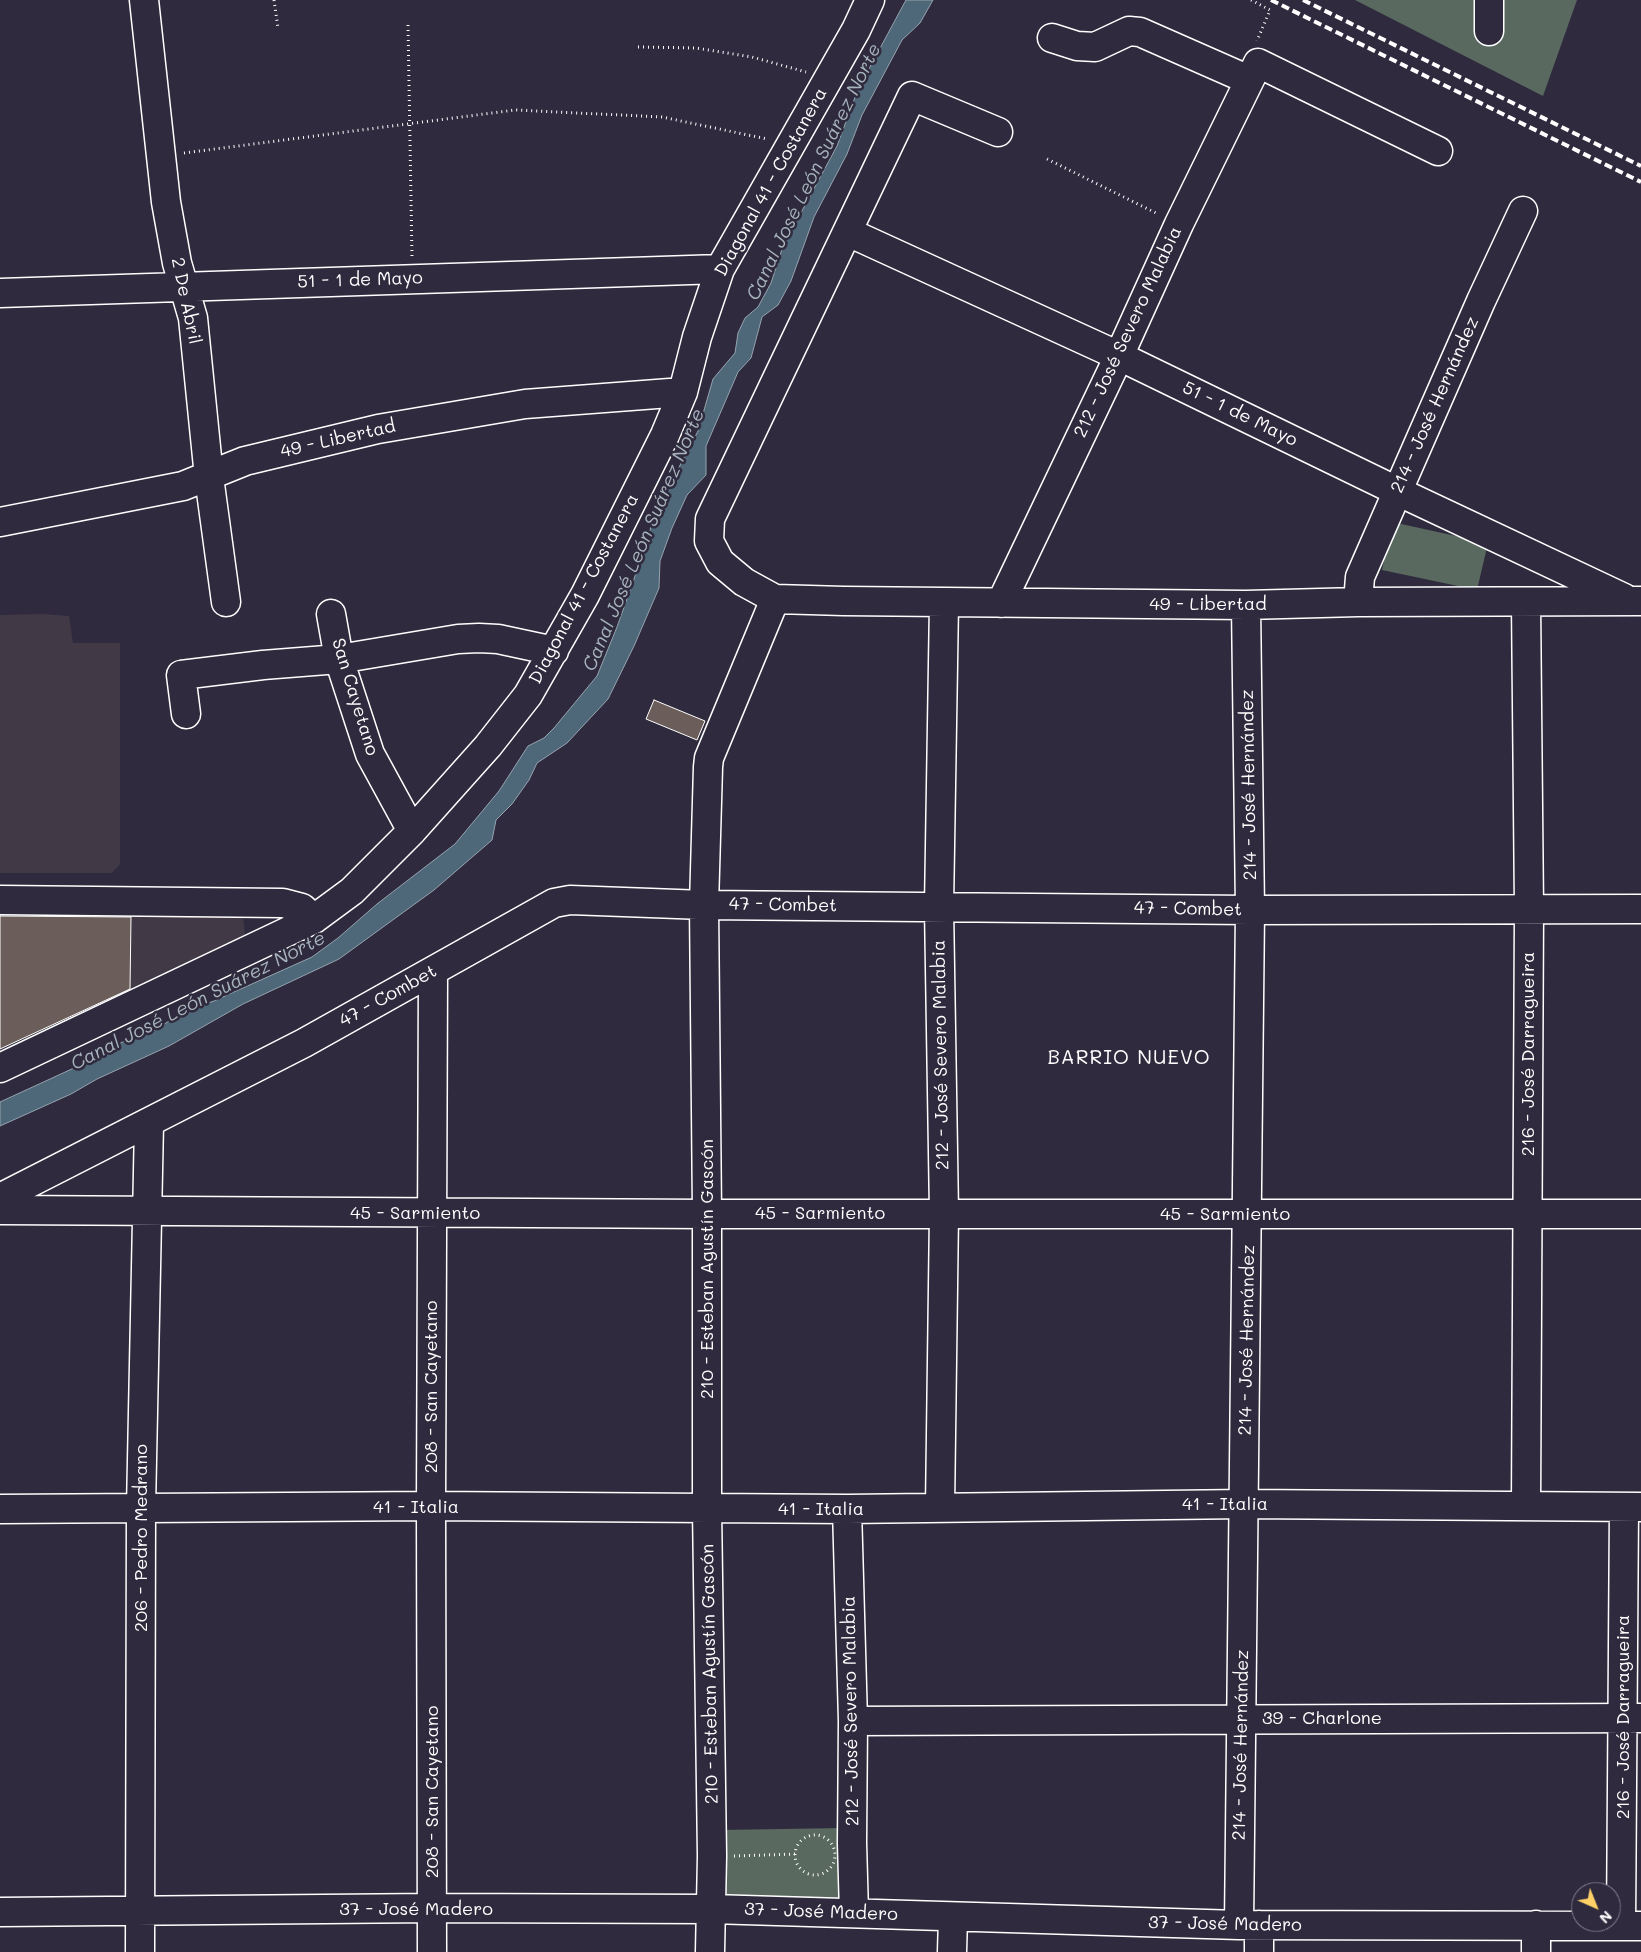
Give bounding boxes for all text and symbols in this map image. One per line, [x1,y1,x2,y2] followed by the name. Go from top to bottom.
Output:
[742,40,886,304] water label: Canal José León Suárez Norte
[710,84,832,280] street label: Diagonal 41 - Costanera
[1070,223,1186,441] street label: 212 - José Severo Malabia
[166,256,206,346] street label: 2 De Abril
[297,267,423,293] street label: 51 - 1 de Mayo
[1386,314,1484,496] street label: 214 - José Hernández
[1179,377,1301,451] street label: 51 - 1 de Mayo
[578,405,710,675] water label: Canal José León Suárez Norte
[278,415,398,463] street label: 49 - Libertad
[525,490,643,688] street label: Diagonal 41 - Costanera
[1149,593,1267,615] street label: 49 - Libertad
[327,636,383,758] street label: San Cayetano
[1237,689,1261,881] street label: 214 - José Hernández
[729,893,837,917] street label: 47 - Combet
[1134,897,1242,921] street label: 47 - Combet
[67,927,329,1075] water label: Canal José León Suárez Norte
[928,940,954,1170] street label: 212 - José Severo Malabia
[1517,952,1539,1156] street label: 216 - José Darragueira
[335,960,441,1032] street label: 47 - Combet
[1046,1046,1212,1070] district label: BARRIO NUEVO
[696,1139,718,1399] street label: 210 - Esteban Agustín Gascón
[350,1202,480,1224] street label: 45 - Sarmiento
[755,1202,885,1224] street label: 45 - Sarmiento
[1160,1203,1290,1225] street label: 45 - Sarmiento
[1235,1244,1259,1436] street label: 214 - José Hernández
[420,1301,442,1473] street label: 208 - San Cayetano
[130,1444,152,1632] street label: 206 - Pedro Medrano
[1182,1493,1268,1515] street label: 41 - Italia
[373,1496,459,1518] street label: 41 - Italia
[778,1498,864,1520] street label: 41 - Italia
[697,1544,723,1804] street label: 210 - Esteban Agustín Gascón
[838,1596,864,1826] street label: 212 - José Severo Malabia
[1612,1615,1634,1819] street label: 216 - José Darragueira
[1229,1649,1253,1841] street label: 214 - José Hernández
[421,1706,443,1878] street label: 208 - San Cayetano
[1262,1707,1382,1729] street label: 39 - Charlone
[1571,1882,1621,1932] north arrow
[339,1898,493,1920] street label: 37 - José Madero
[744,1899,898,1925] street label: 37 - José Madero
[1596,1907,1617,1928] text: N
[1148,1912,1302,1936] street label: 37 - José Madero

